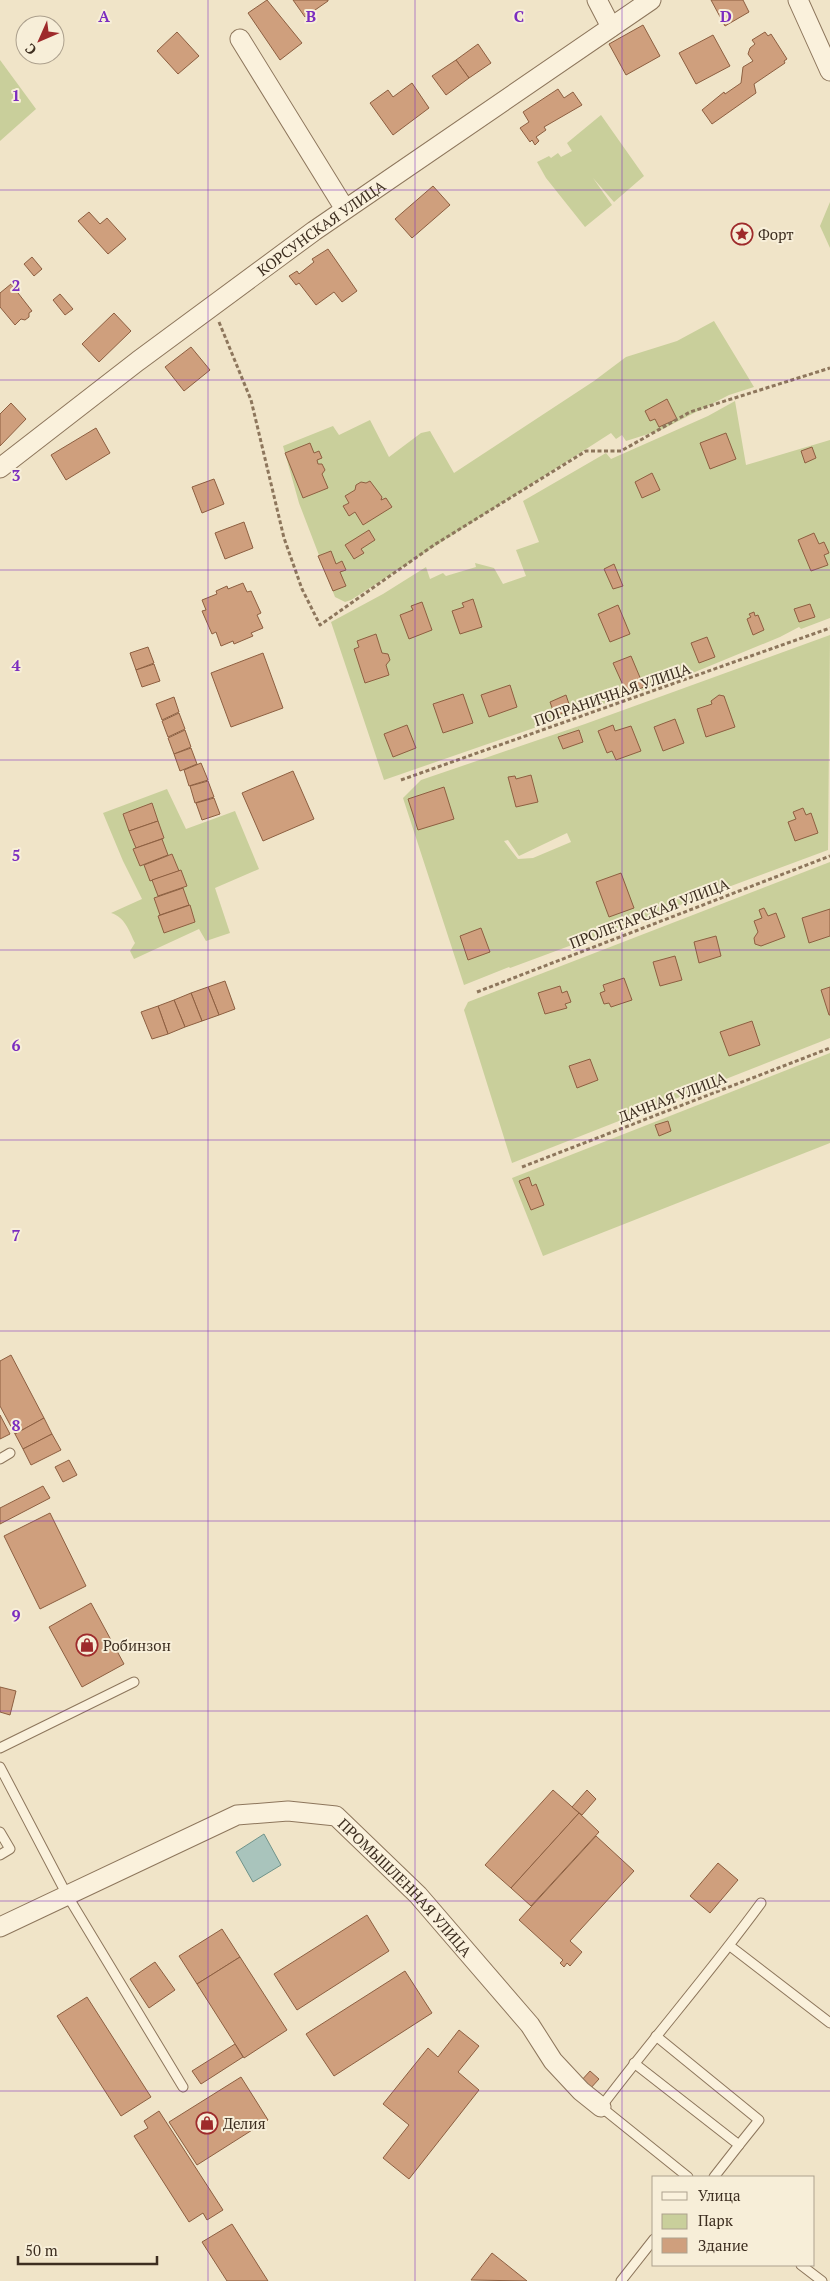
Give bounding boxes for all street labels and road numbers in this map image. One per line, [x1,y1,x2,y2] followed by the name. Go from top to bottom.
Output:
[253,175,390,280] street label: КОРСУНСКАЯ УЛИЦА
[531,658,694,730] street label: ПОГРАНИЧНАЯ УЛИЦА
[566,873,732,953] street label: ПРОЛЕТАРСКАЯ УЛИЦА
[615,1067,730,1127] street label: ДАЧНАЯ УЛИЦА
[334,1814,477,1961] street label: ПРОМЫШЛЕННАЯ УЛИЦА

